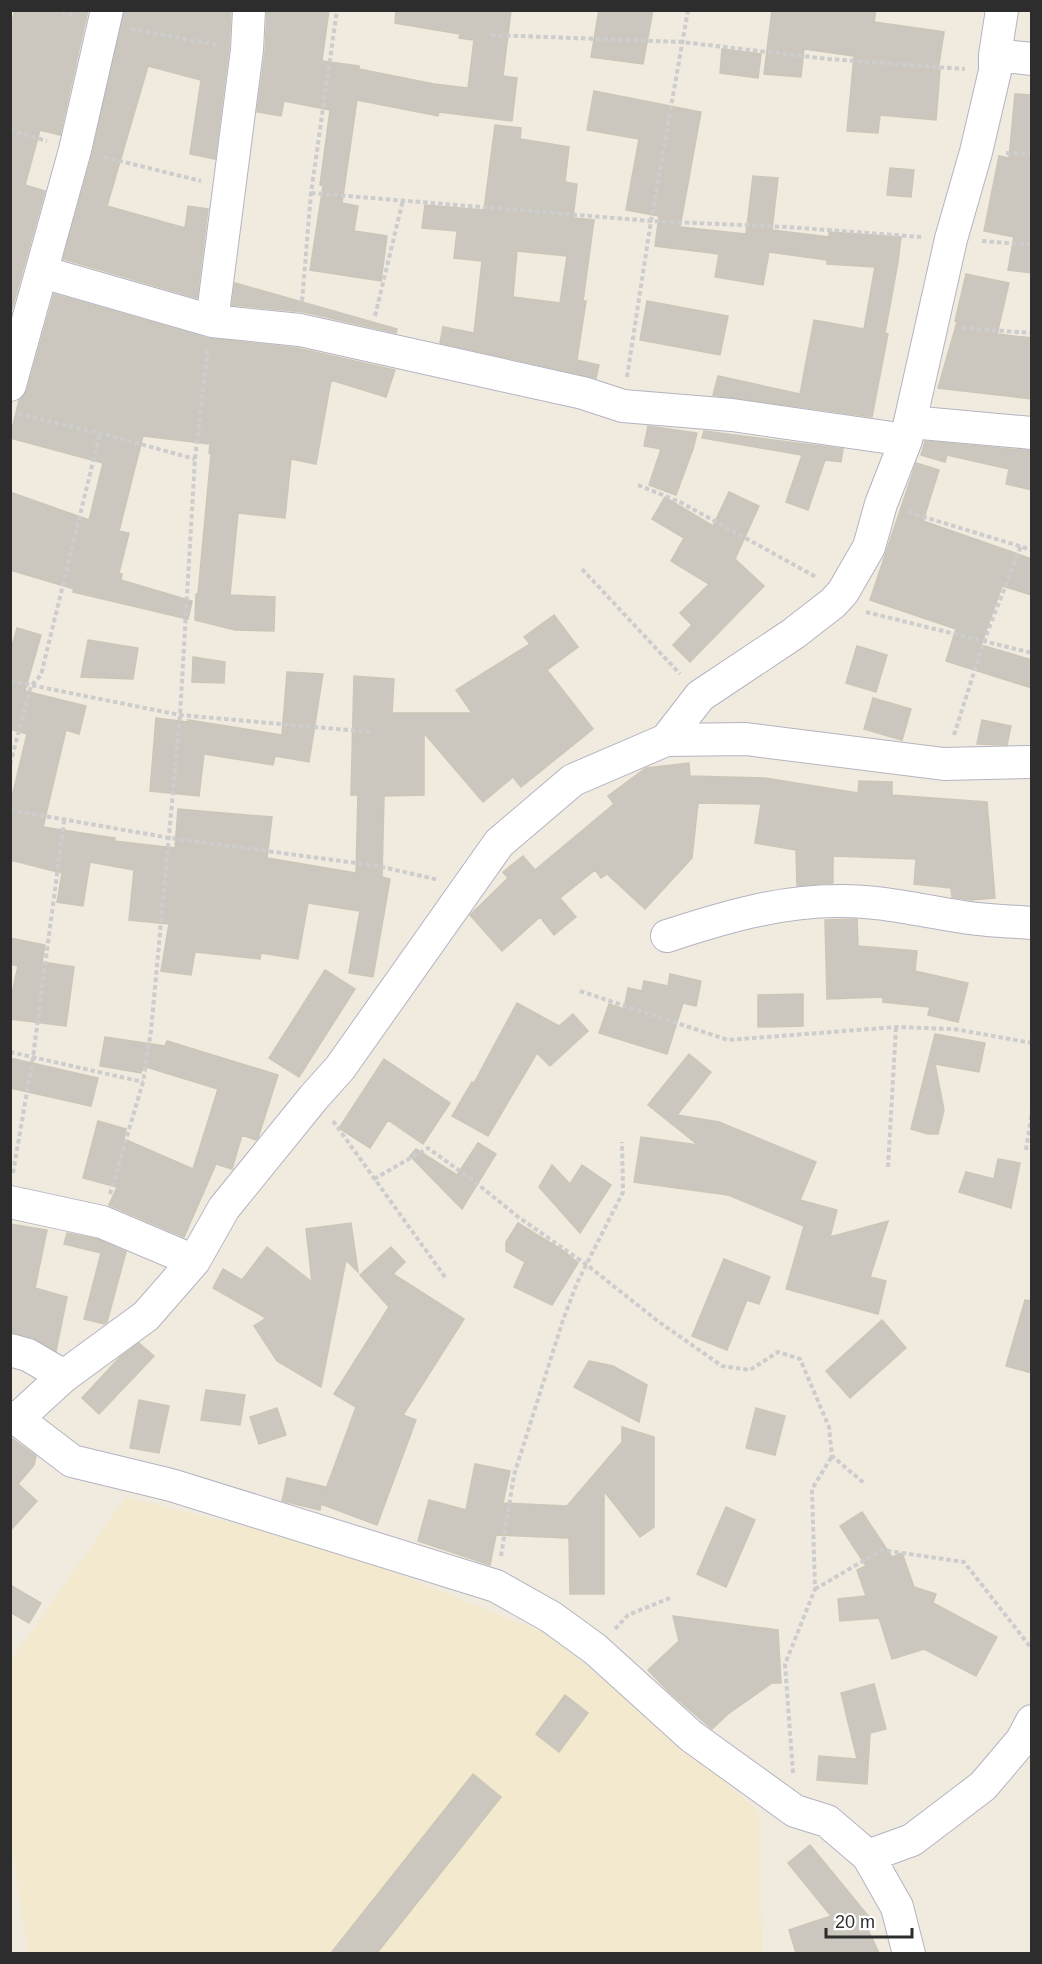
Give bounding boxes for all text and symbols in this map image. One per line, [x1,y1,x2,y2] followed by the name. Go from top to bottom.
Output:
[826,1901,912,1939] scale bar
[835,1912,875,1932] text: 20 m

